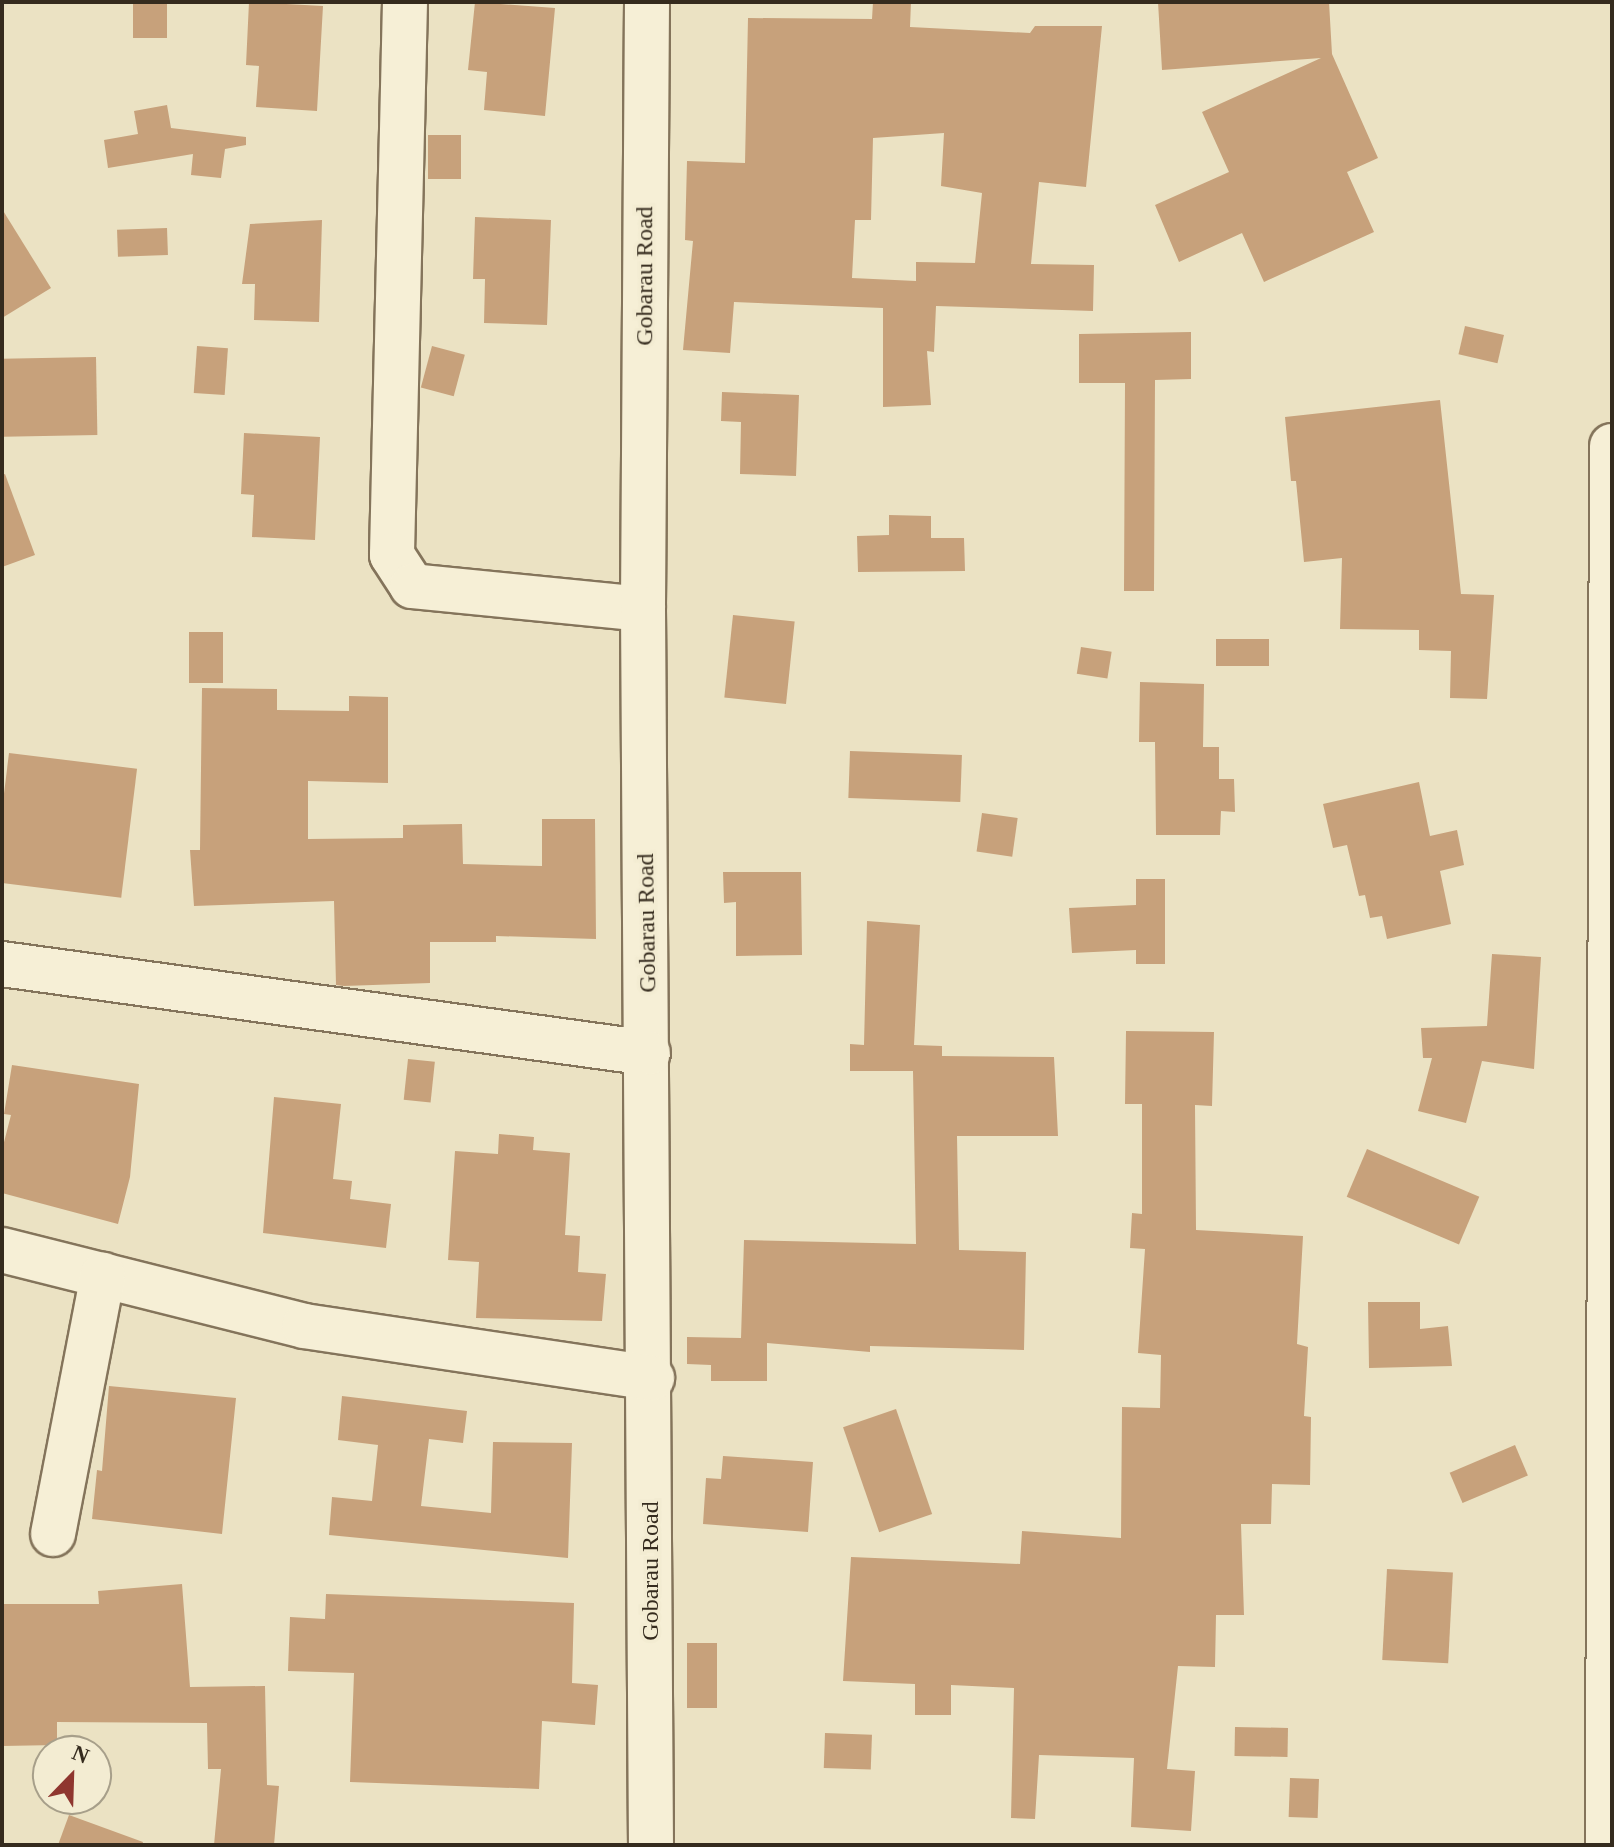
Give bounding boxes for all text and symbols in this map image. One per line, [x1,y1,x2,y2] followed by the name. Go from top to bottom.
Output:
[631,206,659,346] street label: Gobarau Road
[631,853,663,993] street label: Gobarau Road
[637,1501,665,1641] street label: Gobarau Road
[32,1735,112,1815] north arrow
[69,1740,93,1769] text: N

